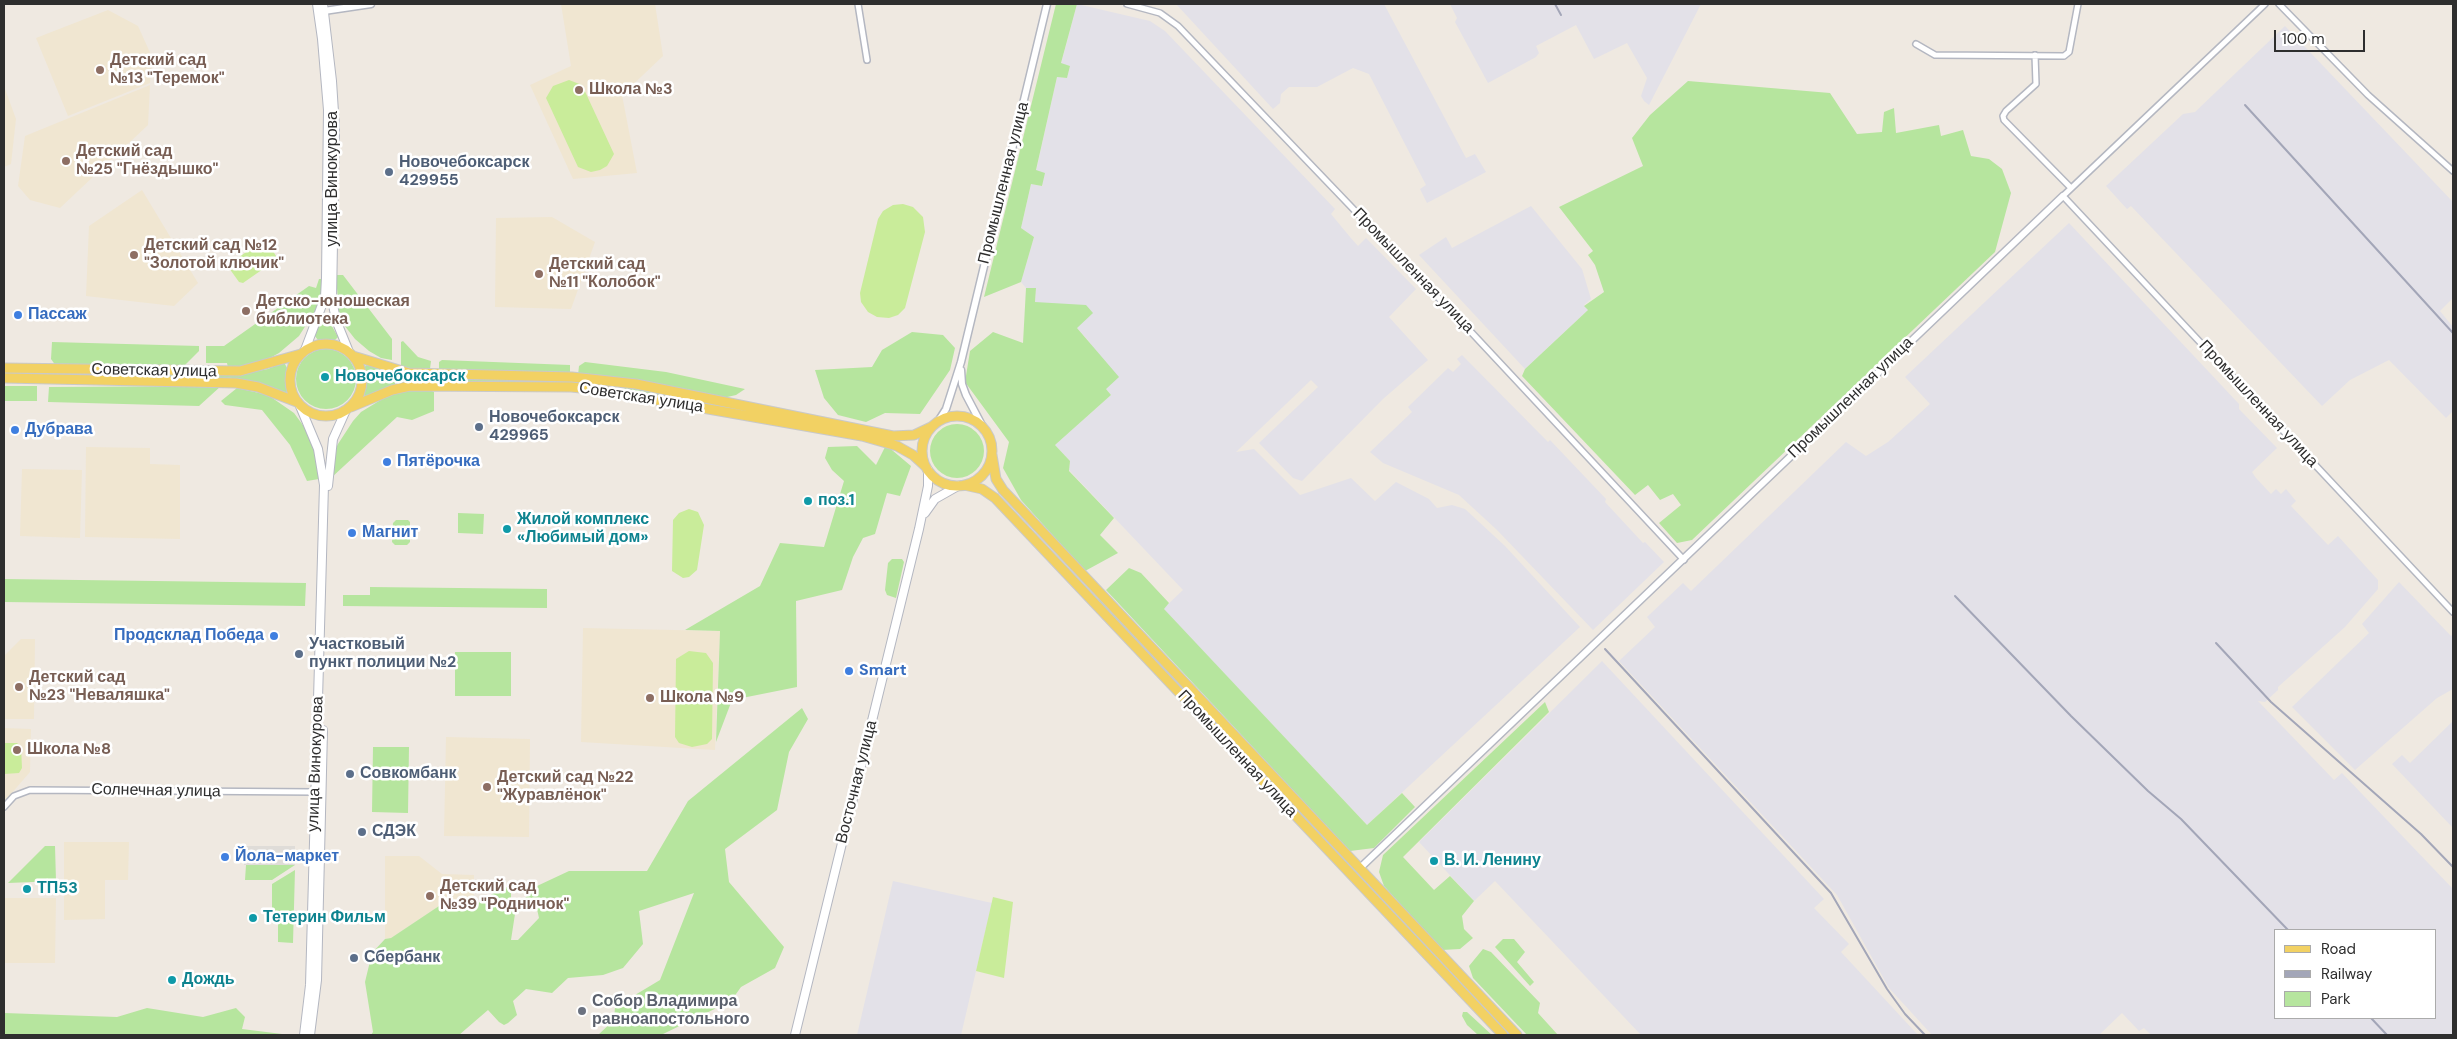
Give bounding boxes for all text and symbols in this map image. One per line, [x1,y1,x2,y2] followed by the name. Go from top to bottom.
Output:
[2277,20,2368,52] scale bar
[2282,29,2325,49] text: 100 m
[110,51,225,89] place label: Детский сад №13 "Теремок"
[94,64,106,76] marker: Детский сад №13 "Теремок"
[589,80,673,100] place label: Школа №3
[573,84,585,96] marker: Школа №3
[975,100,1033,266] street label: Промышленная улица
[323,111,343,247] street label: улица Винокурова
[76,142,218,180] place label: Детский сад №25 "Гнёздышко"
[399,153,529,191] place label: Новочебоксарск 429955
[60,155,72,167] marker: Детский сад №25 "Гнёздышко"
[383,166,395,178] marker: Новочебоксарск 429955
[1348,205,1478,337] street label: Промышленная улица
[144,236,284,274] place label: Детский сад №12 "Золотой ключик"
[128,249,140,261] marker: Детский сад №12 "Золотой ключик"
[549,255,661,293] place label: Детский сад №11 "Колобок"
[533,268,545,280] marker: Детский сад №11 "Колобок"
[256,292,410,330] place label: Детско-юношеская библиотека
[28,305,87,325] place label: Пассаж
[240,305,252,317] marker: Детско-юношеская библиотека
[12,309,24,321] marker: Пассаж
[1785,333,1917,463] street label: Промышленная улица
[2194,337,2322,471] street label: Промышленная улица
[91,360,217,382] street label: Советская улица
[335,367,465,387] place label: Новочебоксарск
[319,371,331,383] marker: Новочебоксарск
[578,379,704,417] street label: Советская улица
[489,408,619,446] place label: Новочебоксарск 429965
[25,420,93,440] place label: Дубрава
[473,421,485,433] marker: Новочебоксарск 429965
[9,424,21,436] marker: Дубрава
[397,452,480,472] place label: Пятёрочка
[381,456,393,468] marker: Пятёрочка
[818,491,855,511] place label: поз.1
[802,495,814,507] marker: поз.1
[517,510,649,548] place label: Жилой комплекс «Любимый дом»
[362,523,418,543] place label: Магнит
[501,523,513,535] marker: Жилой комплекс «Любимый дом»
[346,527,358,539] marker: Магнит
[114,626,264,646] place label: Продсклад Победа
[268,630,280,642] marker: Продсклад Победа
[309,635,456,673] place label: Участковый пункт полиции №2
[293,648,305,660] marker: Участковый пункт полиции №2
[859,661,907,681] place label: Smart
[843,665,855,677] marker: Smart
[29,668,170,706] place label: Детский сад №23 "Неваляшка"
[13,681,25,693] marker: Детский сад №23 "Неваляшка"
[1173,687,1301,821] street label: Промышленная улица
[660,688,744,708] place label: Школа №9
[644,692,656,704] marker: Школа №9
[304,696,328,832] street label: улица Винокурова
[832,718,882,846] street label: Восточная улица
[27,740,111,760] place label: Школа №8
[11,744,23,756] marker: Школа №8
[360,764,457,784] place label: Совкомбанк
[344,768,356,780] marker: Совкомбанк
[497,768,633,806] place label: Детский сад №22 "Журавлёнок"
[91,780,221,802] street label: Солнечная улица
[481,781,493,793] marker: Детский сад №22 "Журавлёнок"
[372,822,416,842] place label: СДЭК
[356,826,368,838] marker: СДЭК
[235,847,339,867] place label: Йола-маркет
[219,851,231,863] marker: Йола-маркет
[1444,851,1541,871] place label: В. И. Ленину
[1428,855,1440,867] marker: В. И. Ленину
[440,877,569,915] place label: Детский сад №39 "Родничок"
[37,879,78,899] place label: ТП53
[21,883,33,895] marker: ТП53
[424,890,436,902] marker: Детский сад №39 "Родничок"
[263,908,386,928] place label: Тетерин Фильм
[247,912,259,924] marker: Тетерин Фильм
[2274,929,2437,1019] legend
[2321,939,2356,959] text: Road
[364,948,440,968] place label: Сбербанк
[348,952,360,964] marker: Сбербанк
[2321,964,2372,984] text: Railway
[182,970,234,990] place label: Дождь
[166,974,178,986] marker: Дождь
[2321,989,2351,1009] text: Park
[592,992,750,1030] place label: Собор Владимира равноапостольного
[576,1005,588,1017] marker: Собор Владимира равноапостольного

